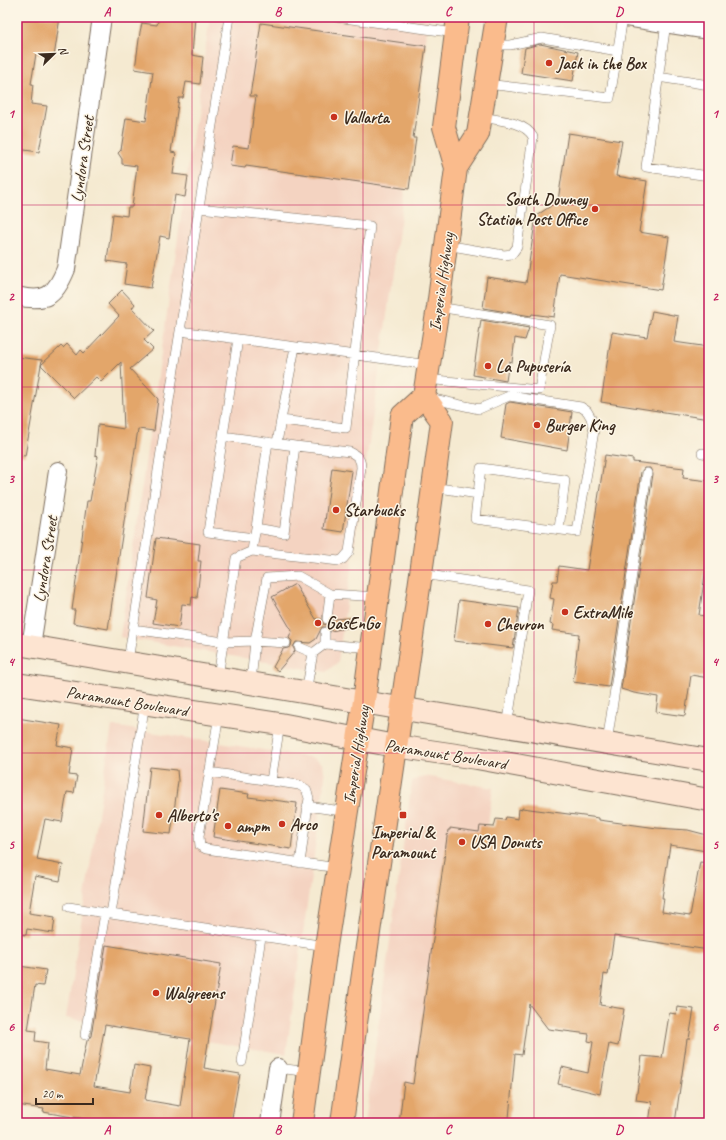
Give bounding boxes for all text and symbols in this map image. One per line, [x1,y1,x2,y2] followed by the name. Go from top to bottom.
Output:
[104,4,112,20] text: A
[275,4,283,20] text: B
[445,4,453,20] text: C
[615,4,624,20] text: D
[34,34,74,74] north arrow
[55,44,72,58] text: N
[556,53,648,74] place label: Jack in the Box
[544,58,554,68] marker: Jack in the Box
[8,106,16,122] text: 1
[712,106,720,122] text: 1
[342,107,391,128] place label: Vallarta
[66,112,99,203] street label: Lyndora Street
[329,112,339,122] marker: Vallarta
[477,189,589,230] place label: South Downey Station Post Office
[590,204,600,214] marker: South Downey Station Post Office
[424,230,459,333] street label: Imperial Highway
[8,289,15,305] text: 2
[712,289,719,305] text: 2
[496,356,572,377] place label: La Pupusería
[483,361,493,371] marker: La Pupusería
[545,415,616,436] place label: Burger King
[532,420,542,430] marker: Burger King
[8,471,15,487] text: 3
[712,471,719,487] text: 3
[344,500,406,521] place label: Starbucks
[331,505,341,515] marker: Starbucks
[28,512,63,604] street label: Lyndora Street
[573,602,633,623] place label: ExtraMile
[560,607,570,617] marker: ExtraMile
[326,613,381,634] place label: GasEnGo
[496,614,545,635] place label: Chevron
[313,618,323,628] marker: GasEnGo
[483,619,493,629] marker: Chevron
[8,654,16,670] text: 4
[712,654,720,670] text: 4
[65,682,192,722] street label: Paramount Boulevard
[338,703,375,806] street label: Imperial Highway
[384,735,511,775] street label: Paramount Boulevard
[167,805,220,826] place label: Alberto's
[154,810,164,820] marker: Alberto's
[398,810,408,820] marker: Imperial & Paramount
[290,814,319,835] place label: Arco
[236,816,271,837] place label: ampm
[277,819,287,829] marker: Arco
[223,821,233,831] marker: ampm
[371,822,437,863] place label: Imperial & Paramount
[470,832,543,853] place label: USA Donuts
[8,837,15,853] text: 5
[457,837,467,847] marker: USA Donuts
[712,837,719,853] text: 5
[164,983,226,1004] place label: Walgreens
[151,988,161,998] marker: Walgreens
[8,1019,15,1035] text: 6
[712,1019,719,1035] text: 6
[36,1080,93,1106] scale bar
[42,1086,64,1102] text: 20 m
[104,1122,112,1138] text: A
[275,1122,283,1138] text: B
[445,1122,453,1138] text: C
[615,1122,624,1138] text: D

